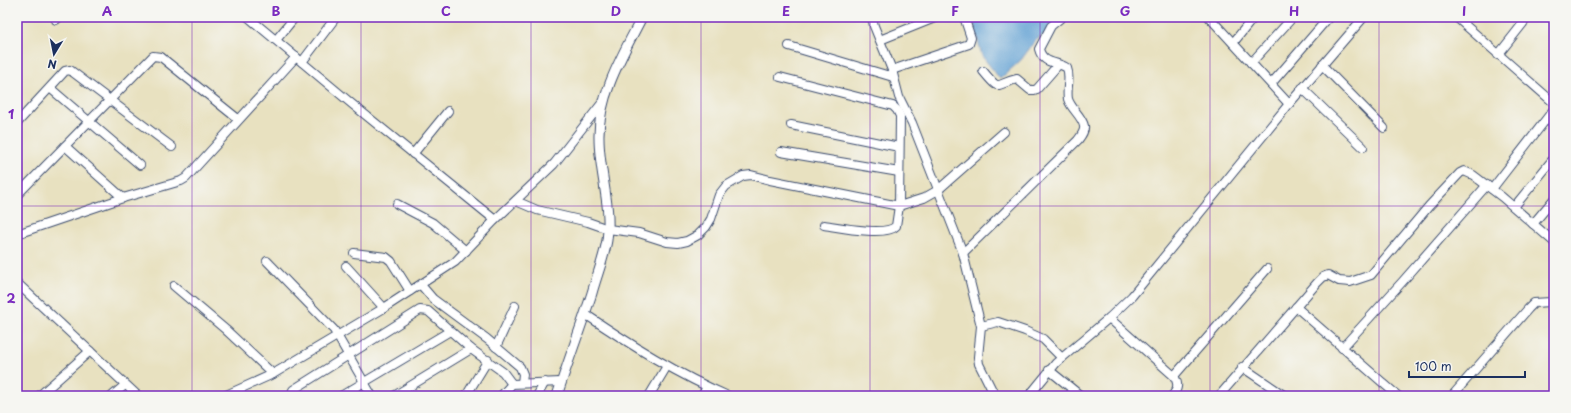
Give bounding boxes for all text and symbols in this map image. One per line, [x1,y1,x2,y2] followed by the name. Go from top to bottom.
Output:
[102,1,112,20] text: A
[272,1,281,20] text: B
[441,1,451,20] text: C
[611,1,621,20] text: D
[782,1,790,20] text: E
[951,1,959,20] text: F
[1120,1,1130,20] text: G
[1289,1,1299,20] text: H
[1462,1,1466,20] text: I
[34,34,74,74] north arrow
[46,55,58,73] text: N
[8,104,14,123] text: 1
[6,288,16,307] text: 2
[1409,353,1525,379] scale bar
[1415,357,1452,375] text: 100 m

